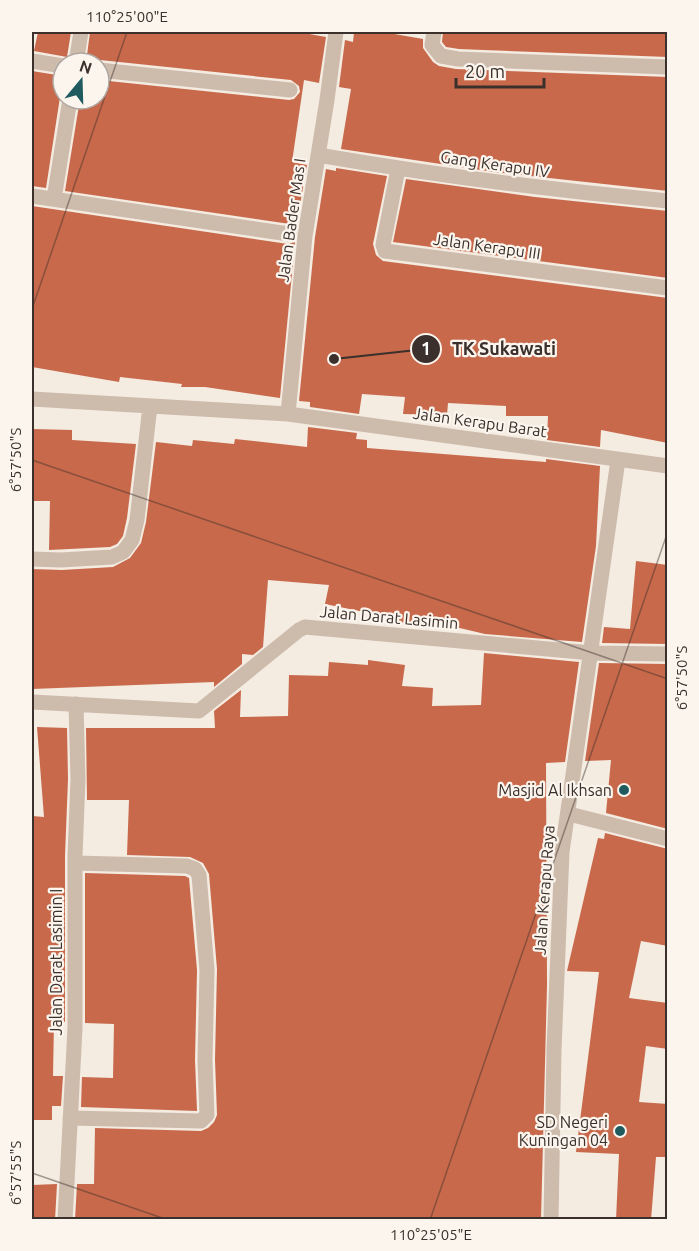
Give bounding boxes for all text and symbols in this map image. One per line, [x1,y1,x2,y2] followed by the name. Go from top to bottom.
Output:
[86,8,168,25] text: 110°25'00"E
[51,51,111,111] north arrow
[456,51,544,89] scale bar
[77,56,94,77] text: N
[465,61,505,81] text: 20 m
[439,147,551,181] street label: Gang Kerapu IV
[273,157,309,283] street label: Jalan Bader Mas I
[432,230,542,262] street label: Jalan Kerapu III
[411,331,568,367] callout: TK Sukawati
[421,338,431,358] text: 1
[452,338,556,358] text: TK Sukawati
[412,404,549,440] street label: Jalan Kerapu Barat
[7,428,24,492] text: 6°57'50"S
[319,602,459,632] street label: Jalan Darat Lasimin
[673,646,690,710] text: 6°57'50"S
[498,781,612,799] place label: Masjid Al Ikhsan
[617,783,631,797] marker: Masjid Al Ikhsan
[530,824,558,956] street label: Jalan Kerapu Raya
[47,889,65,1035] street label: Jalan Darat Lasimin I
[519,1113,608,1149] place label: SD Negeri Kuningan 04
[613,1124,627,1138] marker: SD Negeri Kuningan 04
[7,1141,24,1205] text: 6°57'55"S
[390,1226,472,1243] text: 110°25'05"E

